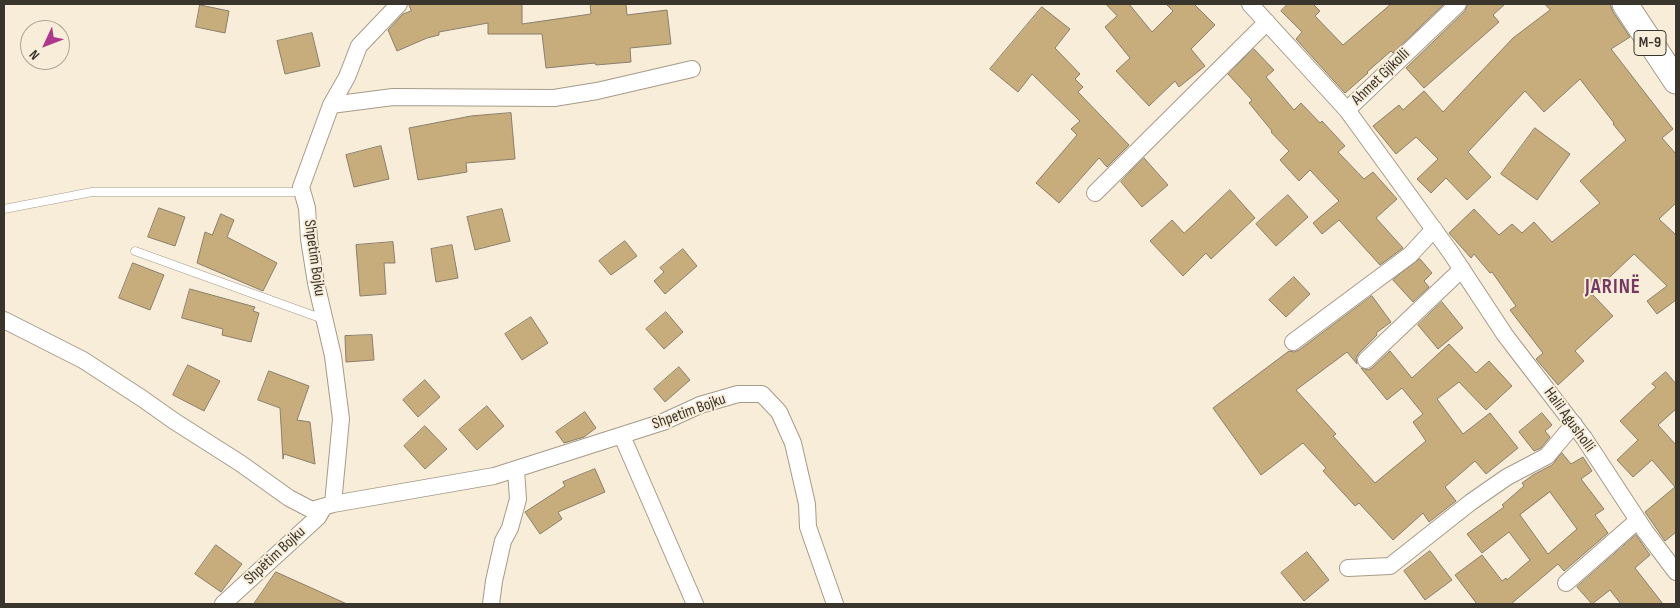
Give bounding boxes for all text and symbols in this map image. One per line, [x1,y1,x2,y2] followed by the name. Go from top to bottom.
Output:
[20,20,70,70] north arrow
[1634,30,1666,56] road number: M-9
[1348,45,1414,109] street label: Ahmet Gjikolli
[26,46,43,63] text: N
[299,219,329,297] street label: Shpetim Bojku
[1584,275,1642,301] district label: JARINË
[1539,384,1599,456] street label: Halil Agusholli
[650,390,728,434] street label: Shpetim Bojku
[240,523,310,589] street label: Shpëtim Bojku

